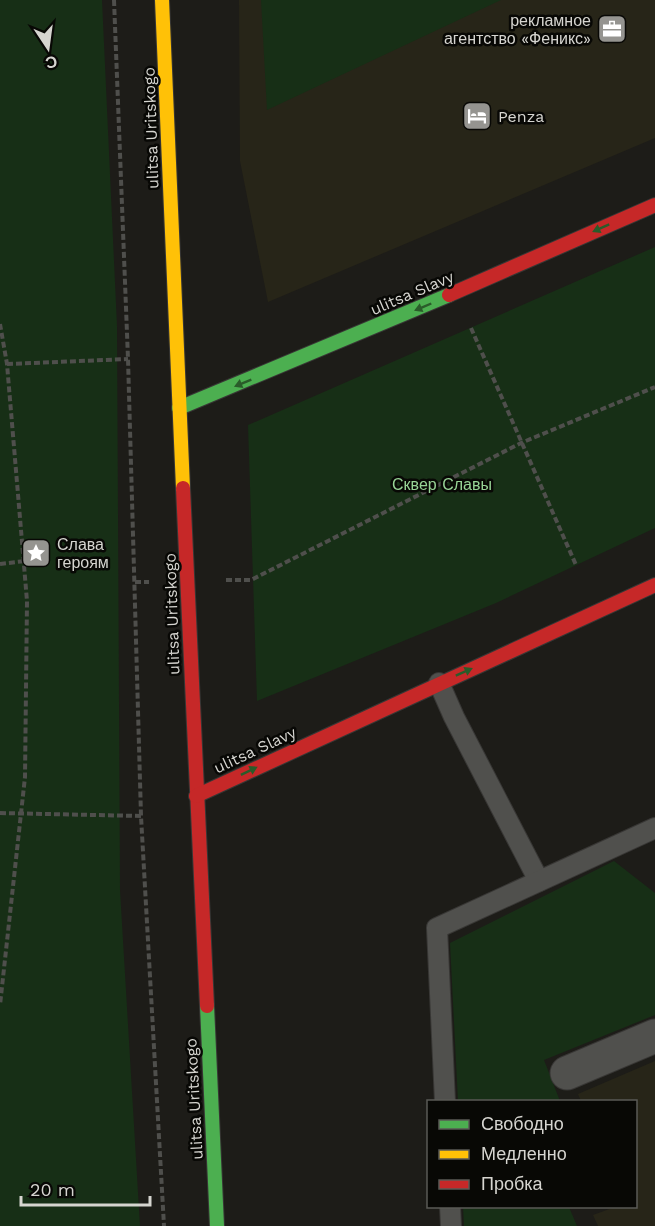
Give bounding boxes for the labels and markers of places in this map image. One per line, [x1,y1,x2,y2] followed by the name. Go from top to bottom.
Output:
[444,11,591,48] place label: рекламное агентство «Феникс»
[596,13,628,45] office icon: рекламное агентство «Феникс»
[461,100,493,132] hotel icon: Penza
[498,107,544,126] place label: Penza
[57,535,109,572] place label: Слава героям
[20,537,52,569] place icon: Слава героям

